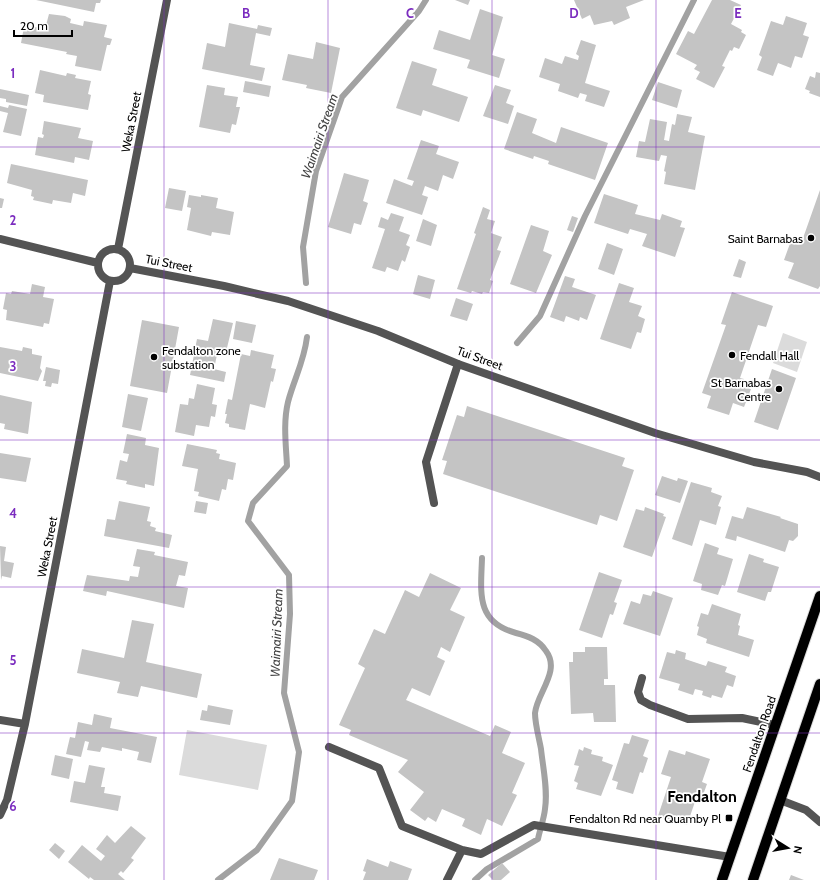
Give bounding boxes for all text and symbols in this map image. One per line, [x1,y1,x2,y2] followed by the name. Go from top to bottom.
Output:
[242,5,250,21] text: B
[406,5,414,21] text: C
[569,5,579,21] text: D
[734,5,742,21] text: E
[14,12,72,38] scale bar
[20,18,48,33] text: 20 m
[11,65,15,81] text: 1
[118,90,144,154] street label: Weka Street
[297,91,341,181] water label: Waimairi Stream
[10,212,17,228] text: 2
[728,231,803,246] place label: Saint Barnabas
[806,233,816,243] marker: Saint Barnabas
[144,251,194,275] street label: Tui Street
[162,343,241,372] place label: Fendalton zone substation
[455,343,505,373] street label: Tui Street
[740,348,799,363] place label: Fendall Hall
[727,350,737,360] marker: Fendall Hall
[149,352,159,362] marker: Fendalton zone substation
[9,358,17,374] text: 3
[711,375,771,404] place label: St Barnabas Centre
[774,384,784,394] marker: St Barnabas Centre
[9,505,17,521] text: 4
[34,515,60,579] street label: Weka Street
[266,588,286,678] water label: Waimairi Stream
[10,652,17,668] text: 5
[739,694,779,774] street label: Fendalton Road
[667,787,737,806] district label: Fendalton
[9,798,17,814] text: 6
[569,811,721,826] place label: Fendalton Rd near Quamby Pl
[724,813,734,823] marker: Fendalton Rd near Quamby Pl
[768,828,808,868] north arrow
[790,845,805,855] text: N

